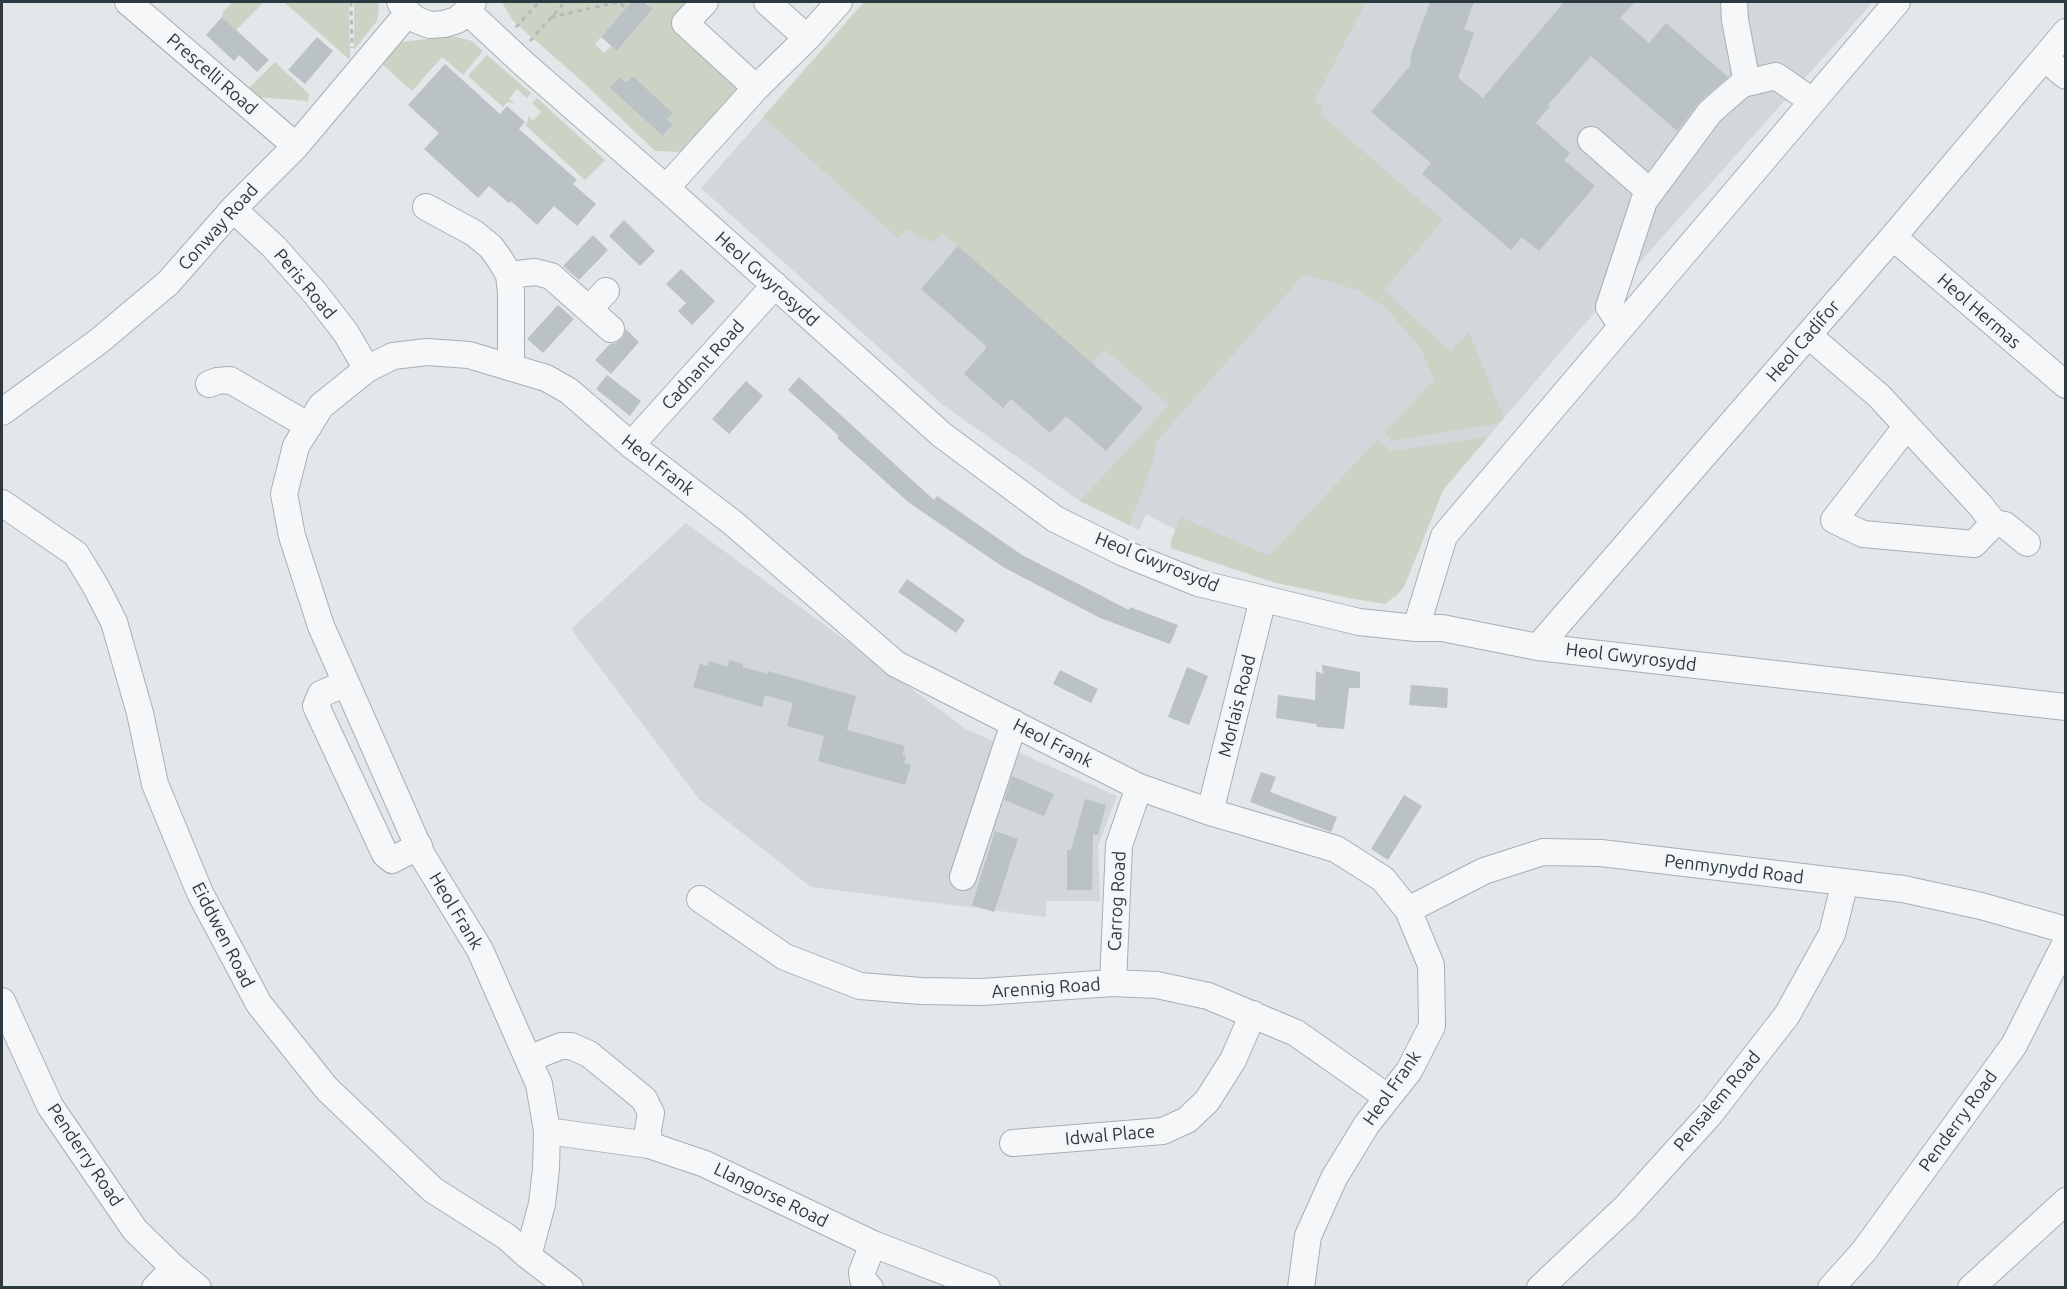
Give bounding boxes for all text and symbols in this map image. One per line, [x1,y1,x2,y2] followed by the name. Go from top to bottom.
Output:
[162,29,262,119] street label: Prescelli Road
[173,179,263,275] street label: Conway Road
[711,227,823,331] street label: Heol Gwyrosydd
[269,245,341,323] street label: Peris Road
[1933,269,2025,353] street label: Heol Hermas
[1762,296,1844,386] street label: Heol Cadifor
[657,316,749,414] street label: Cadnant Road
[617,430,699,500] street label: Heol Frank
[1092,527,1222,597] street label: Heol Gwyrosydd
[1564,638,1698,676] street label: Heol Gwyrosydd
[1214,653,1260,759] street label: Morlais Road
[1010,714,1096,772] street label: Heol Frank
[1104,850,1130,952] street label: Carrog Road
[1663,850,1805,888] street label: Penmynydd Road
[424,868,488,954] street label: Heol Frank
[187,879,259,991] street label: Eiddwen Road
[991,973,1101,1003] street label: Arennig Road
[1358,1046,1426,1130] street label: Heol Frank
[1669,1047,1765,1155] street label: Pensalem Road
[1914,1066,2002,1176] street label: Penderry Road
[43,1099,127,1211] street label: Penderry Road
[1064,1120,1156,1150] street label: Idwal Place
[710,1158,832,1232] street label: Llangorse Road

